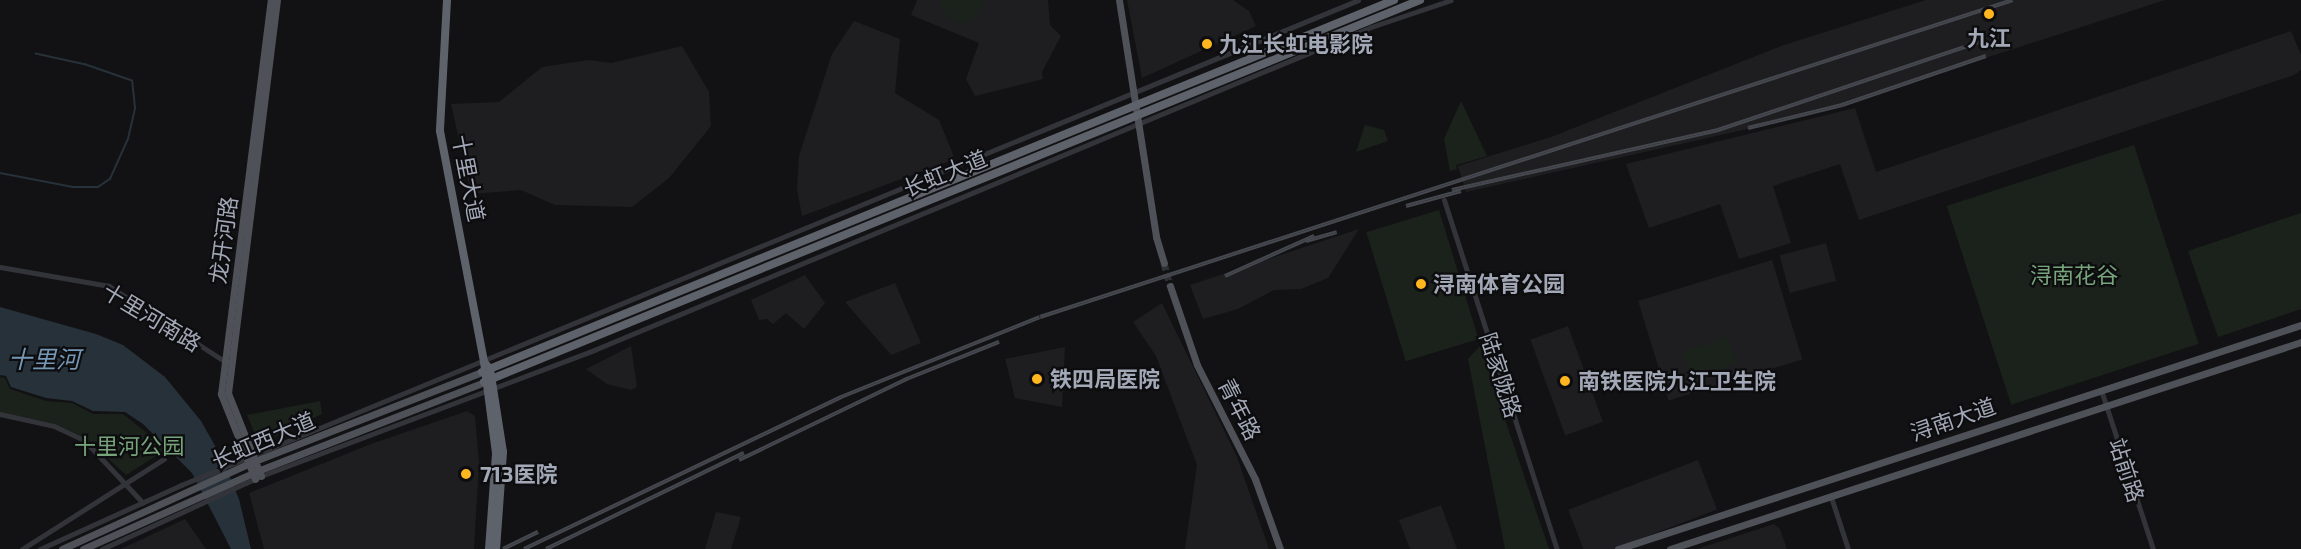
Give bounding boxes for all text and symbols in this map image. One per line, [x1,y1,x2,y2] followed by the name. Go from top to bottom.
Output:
[1980,5,1998,23] marker: 九江
[1967,25,2011,51] place label: 九江
[1219,31,1373,57] place label: 九江长虹电影院
[1200,37,1214,51] marker: 九江长虹电影院
[448,132,490,224] street label: 十里大道
[899,144,991,202] street label: 长虹大道
[204,195,242,285] street label: 龙开河路
[2030,262,2118,288] park label: 浔南花谷
[1433,271,1565,297] place label: 浔南体育公园
[98,277,206,357] street label: 十里河南路
[1414,277,1428,291] marker: 浔南体育公园
[1475,329,1527,421] street label: 陆家陇路
[8,345,80,373] water label: 十里河
[1050,366,1160,392] place label: 铁四局医院
[1578,368,1776,394] place label: 南铁医院九江卫生院
[1028,370,1046,388] marker: 铁四局医院
[1556,372,1574,390] marker: 南铁医院九江卫生院
[1213,374,1267,444] street label: 青年路
[1907,392,1999,446] street label: 浔南大道
[207,406,319,474] street label: 长虹西大道
[74,433,184,459] park label: 十里河公园
[2104,435,2150,505] street label: 站前路
[480,461,558,487] place label: 713医院
[457,465,475,483] marker: 713医院

